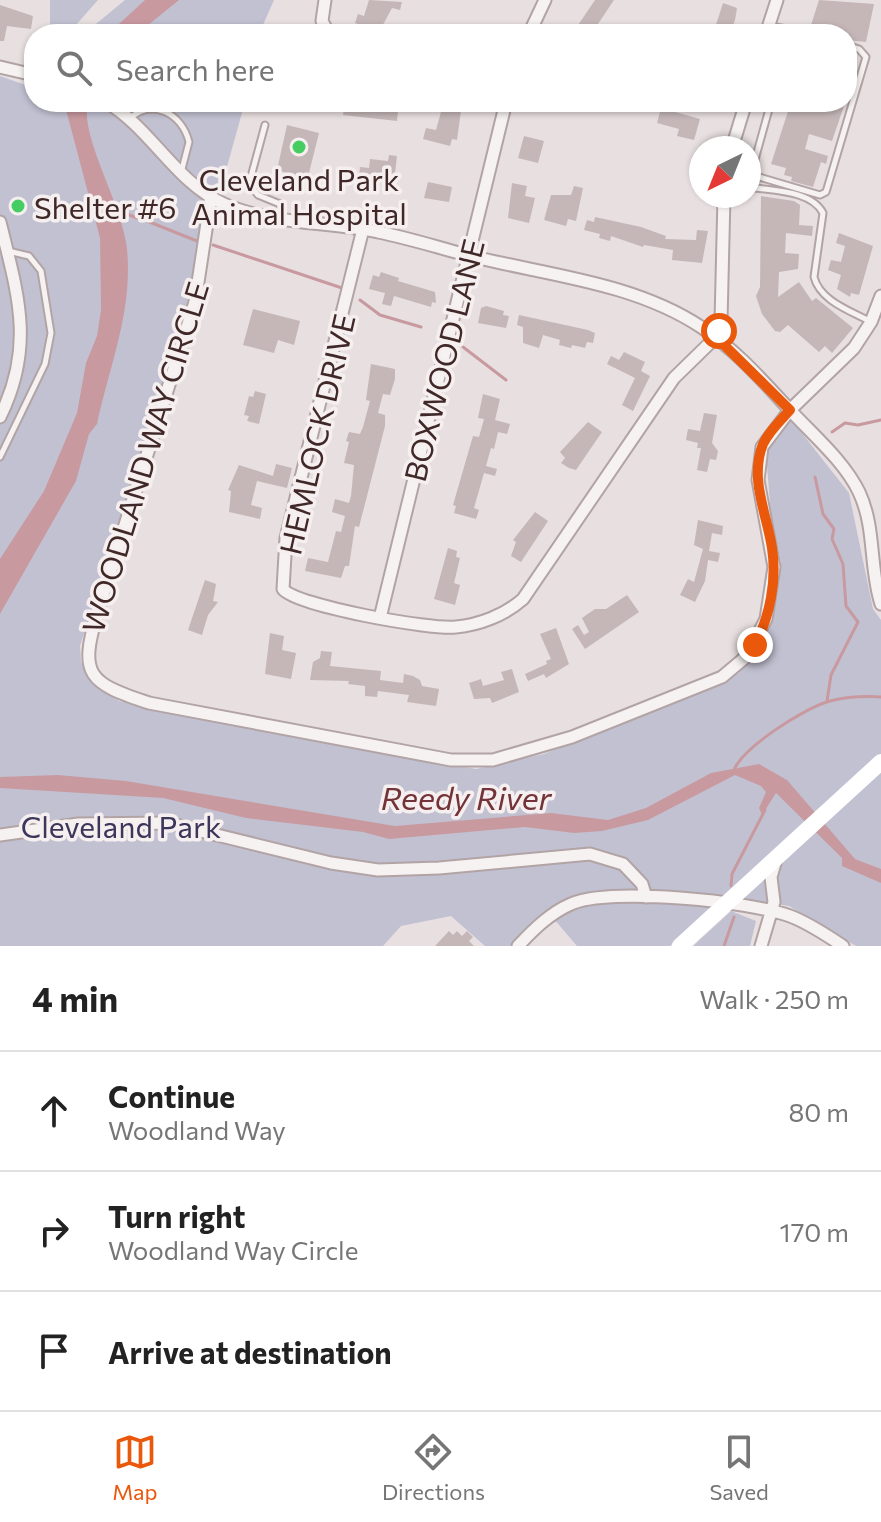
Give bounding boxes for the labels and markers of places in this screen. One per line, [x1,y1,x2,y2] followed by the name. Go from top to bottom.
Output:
[290,138,308,156] marker: Cleveland Park Animal Hospital
[191,160,407,231] place label: Cleveland Park Animal Hospital
[34,188,177,225] place label: Shelter #6
[9,197,27,215] marker: Shelter #6

